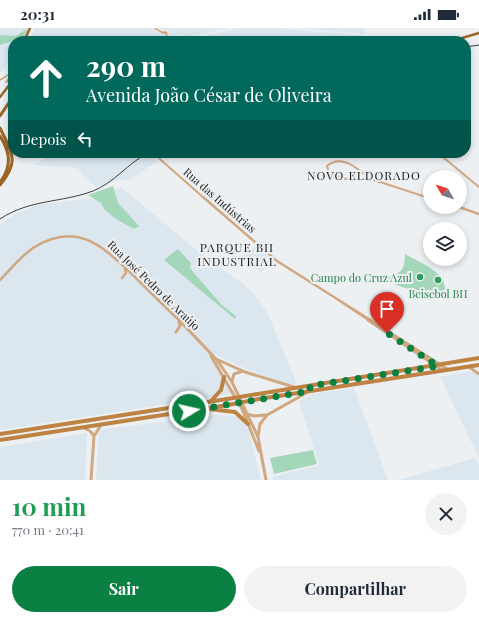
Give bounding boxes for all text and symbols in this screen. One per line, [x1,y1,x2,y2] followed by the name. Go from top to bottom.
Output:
[20,4,55,24] text: 20:31
[86,47,166,84] text: 290 m
[20,52,72,104] icon: ahead
[86,83,332,107] text: Avenida João César de Oliveira
[74,128,96,150] icon: left
[20,129,66,149] text: Depois
[181,164,260,236] street label: Rua das Indústrias
[307,167,421,183] district label: NOVO ELDORADO
[423,170,467,214] north arrow
[423,170,467,266] map controls
[423,222,467,266] button: layers
[105,237,203,333] street label: Rua José Pedro de Araújo
[197,239,277,269] district label: PARQUE BH INDUSTRIAL
[311,270,412,285] place label: Campo do Cruz Azul
[415,272,425,282] marker: Campo do Cruz Azul
[433,275,443,285] marker: Beisebol BH
[408,286,468,301] place label: Beisebol BH
[370,292,404,333] pin
[376,298,398,320] icon: arrive
[168,390,210,432] position arrow
[12,490,86,522] text: 10 min
[425,493,467,535] button: close
[12,521,84,538] text: 770 m · 20:41
[12,566,236,612] button: Sair
[244,566,467,612] button: Compartilhar

